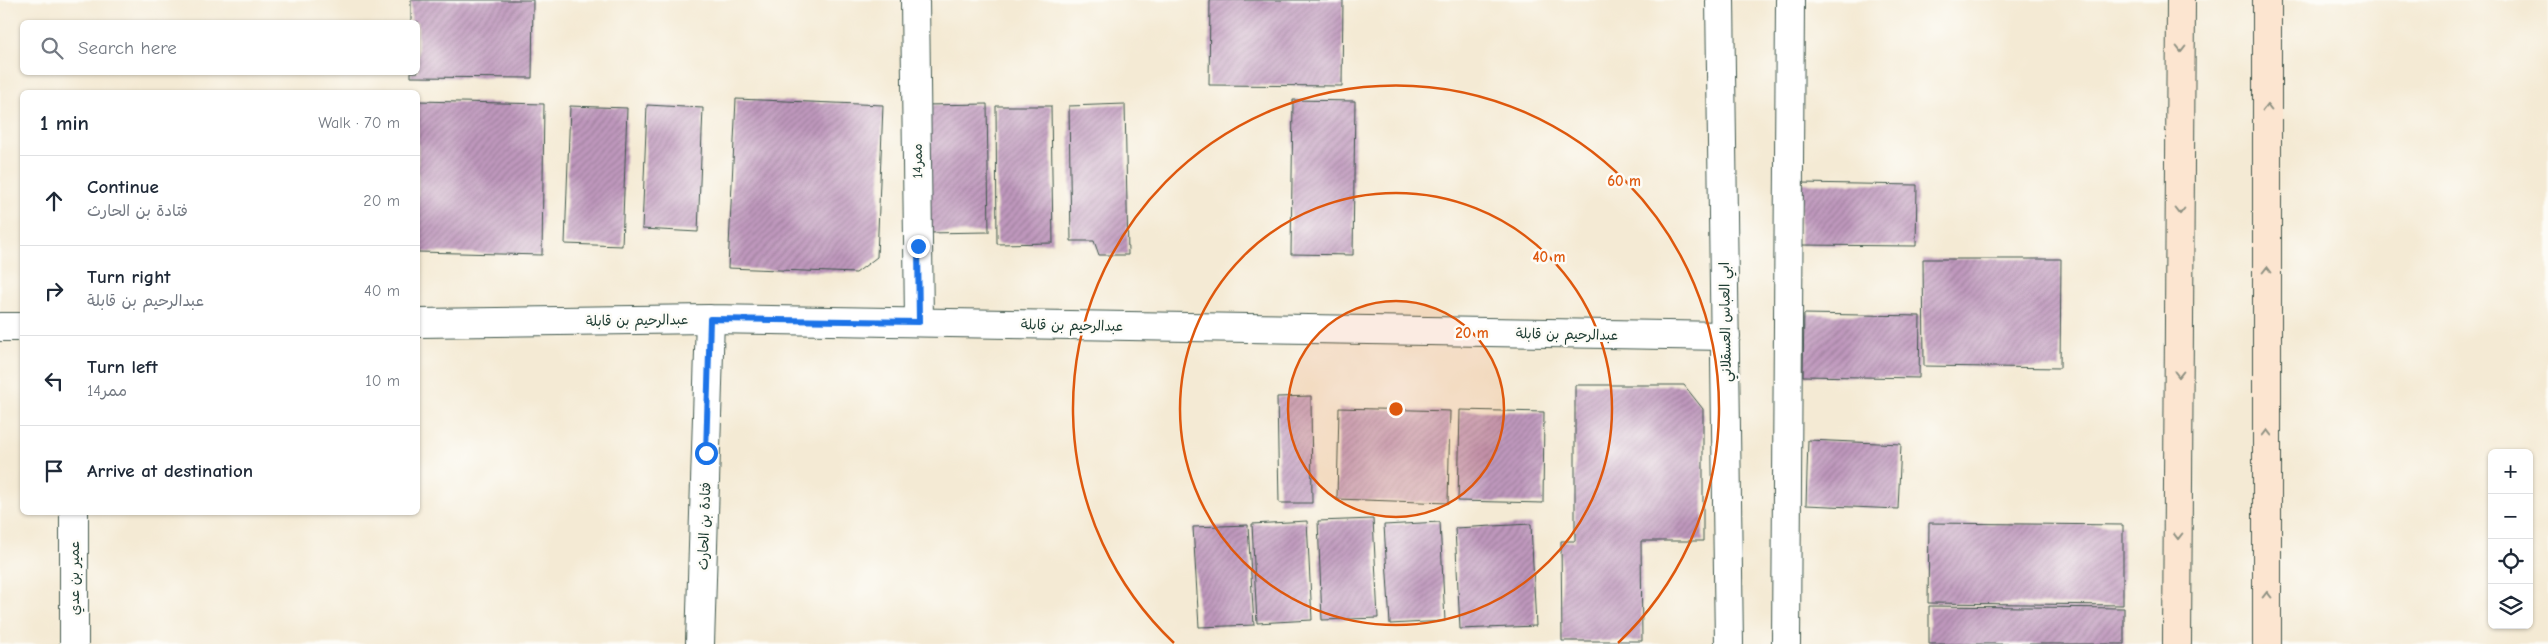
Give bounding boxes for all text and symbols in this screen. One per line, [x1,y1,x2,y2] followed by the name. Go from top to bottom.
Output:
[20,20,420,75] search box
[38,34,66,62] icon: search
[78,37,177,59] text: Search here
[2176,45,2186,53] one-way arrow
[2262,104,2272,112] one-way arrow
[40,111,89,135] text: 1 min
[318,114,400,132] text: Walk · 70 m
[909,143,926,179] street label: ممر14
[1607,172,1641,190] text: 60 m
[87,176,159,198] text: Continue
[40,187,68,215] icon: ahead
[363,192,400,210] text: 20 m
[87,202,188,220] text: فتادة بن الحارث
[2175,208,2185,215] one-way arrow
[907,235,930,258] route end
[1533,248,1566,266] text: 40 m
[1716,262,1739,382] street label: ابي العباس العسقلاني
[87,266,171,288] text: Turn right
[2262,266,2272,274] one-way arrow
[40,277,68,305] icon: right
[364,282,400,300] text: 40 m
[87,292,204,310] text: عبدالرحيم بن قابلة
[586,311,688,332] street label: عبدالرحيم بن قابلة
[1021,316,1123,337] street label: عبدالرحيم بن قابلة
[1455,324,1489,342] text: 20 m
[1516,325,1618,346] street label: عبدالرحيم بن قابلة
[87,356,158,378] text: Turn left
[40,367,68,395] icon: left
[2174,370,2184,378] one-way arrow
[365,372,400,390] text: 10 m
[87,382,127,400] text: ممر14
[1387,400,1405,418] centre of rings
[2262,429,2272,436] one-way arrow
[695,442,718,465] route start
[2488,449,2533,629] map controls
[2488,449,2533,494] button: +
[40,457,68,485] icon: arrive
[87,460,253,482] text: Arrive at destination
[694,482,715,570] street label: فتادة بن الحارث
[2488,494,2533,539] button: −
[2173,532,2183,540] one-way arrow
[2488,539,2533,584] button: locate
[66,541,85,615] street label: عمير بن عدي
[2488,584,2533,629] button: layers
[2262,591,2272,599] one-way arrow

